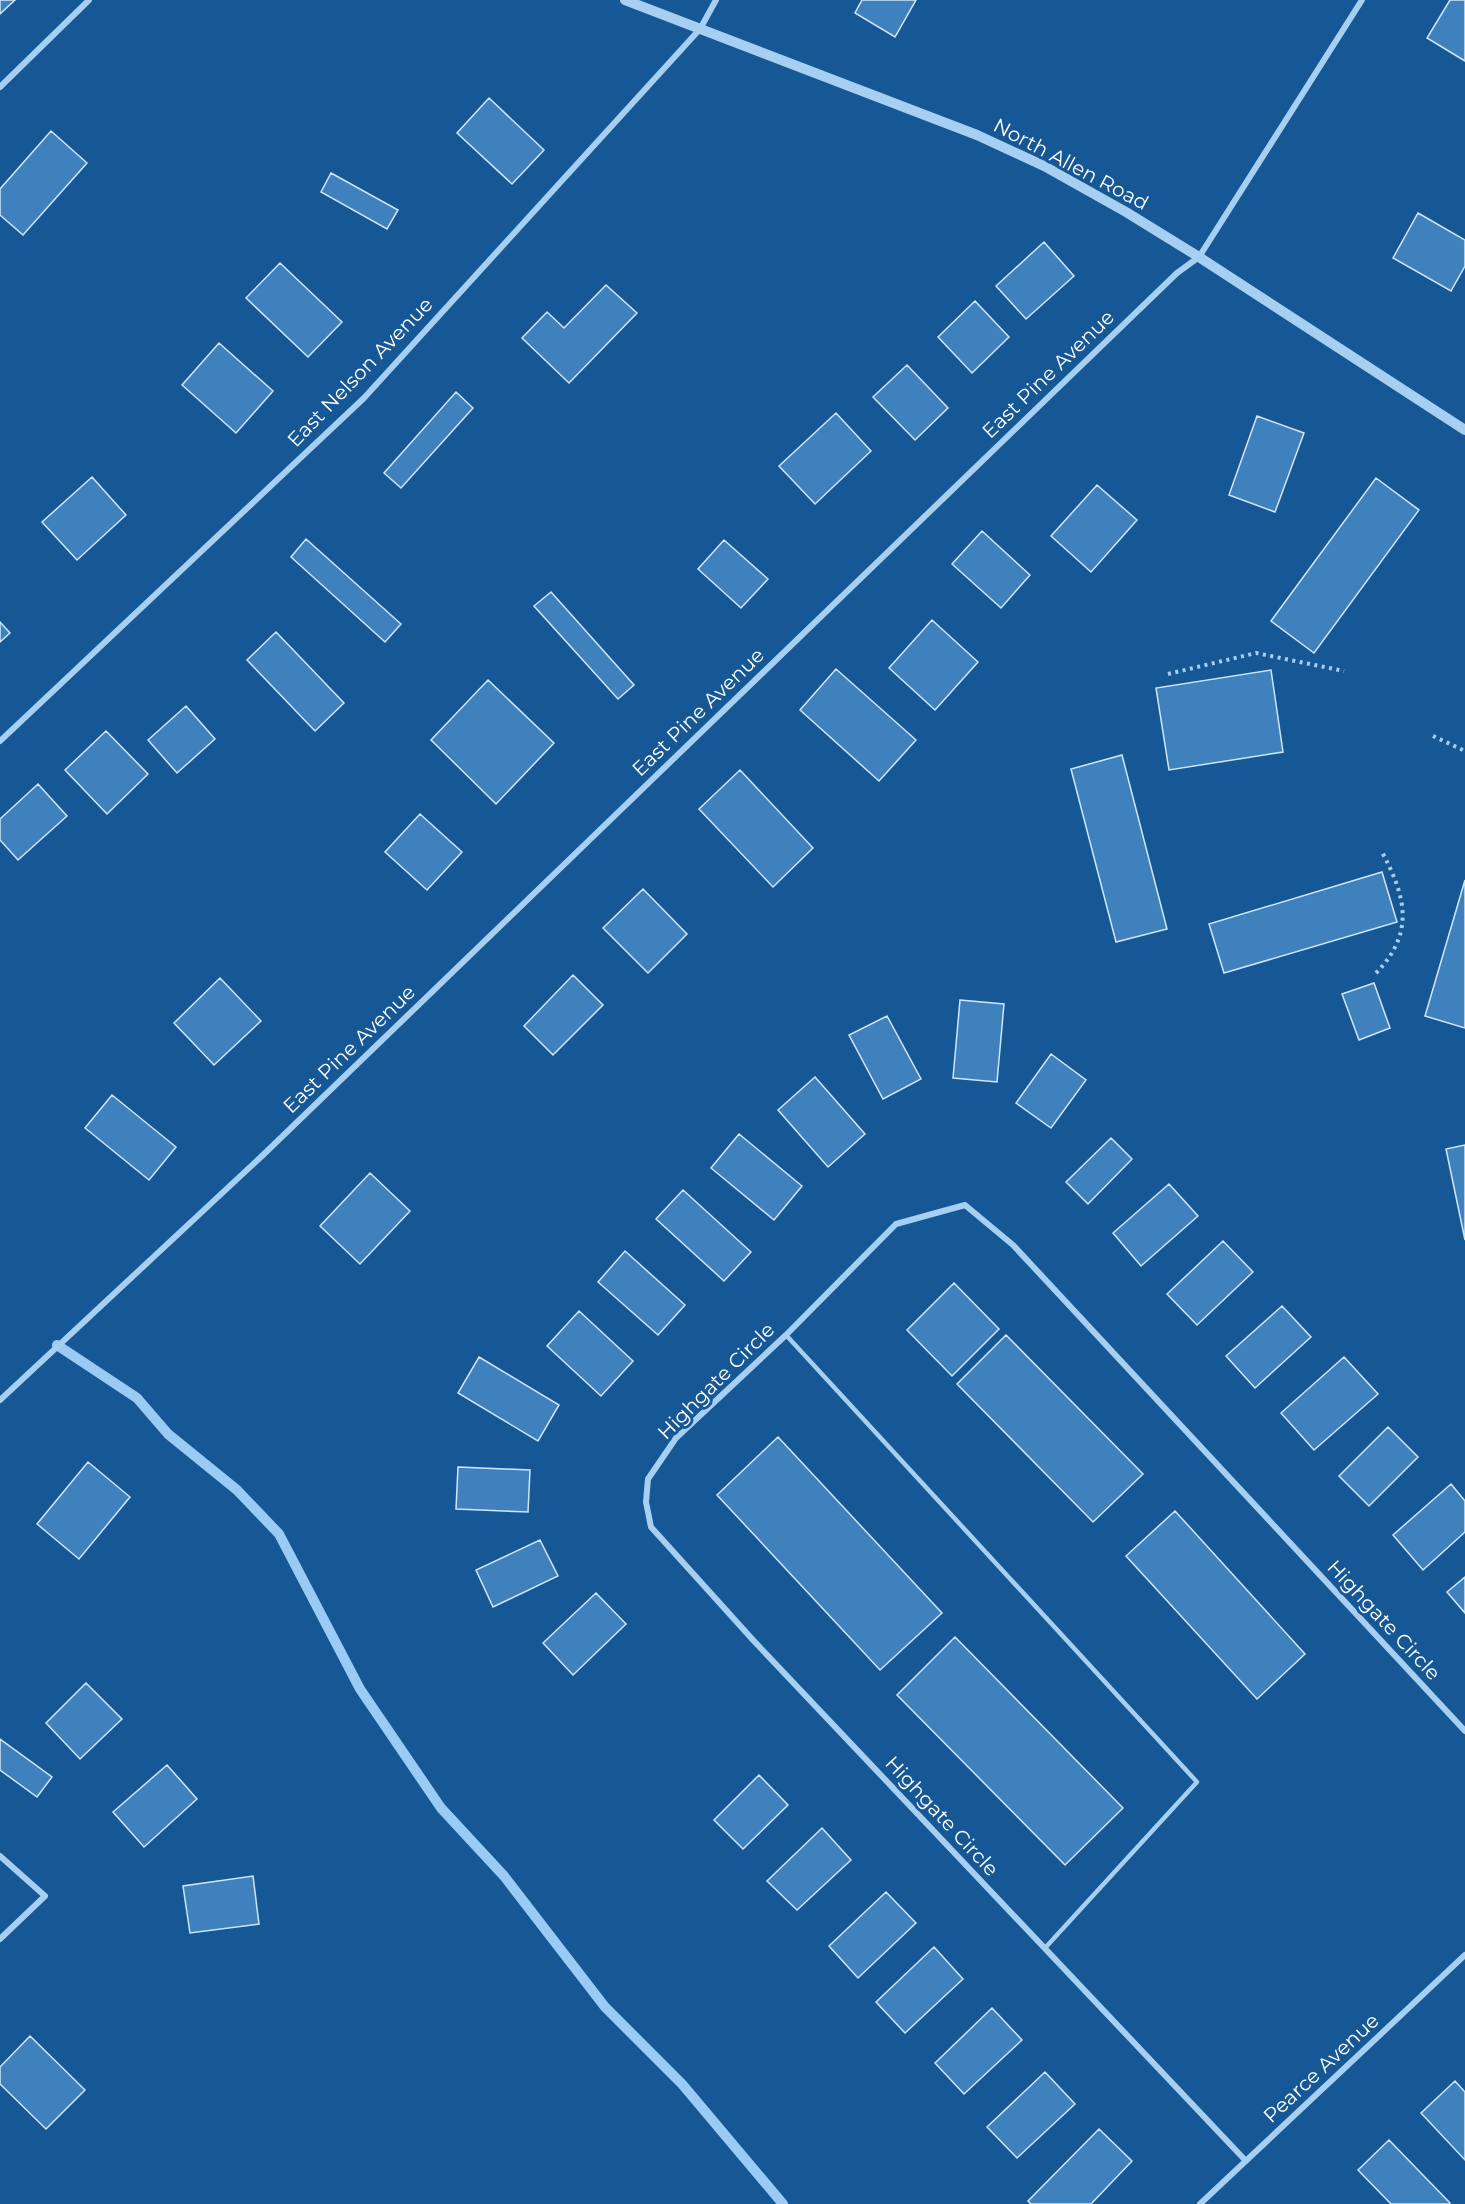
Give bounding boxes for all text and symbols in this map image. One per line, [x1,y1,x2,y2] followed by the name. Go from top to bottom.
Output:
[989,113,1153,215] street label: North Allen Road
[282,292,438,452] street label: East Nelson Avenue
[977,305,1119,443] street label: East Pine Avenue
[627,643,769,781] street label: East Pine Avenue
[278,980,420,1118] street label: East Pine Avenue
[653,1318,779,1444] street label: Highgate Circle
[1322,1555,1446,1685] street label: Highgate Circle
[880,1751,1004,1881] street label: Highgate Circle
[1258,2008,1384,2128] street label: Pearce Avenue

